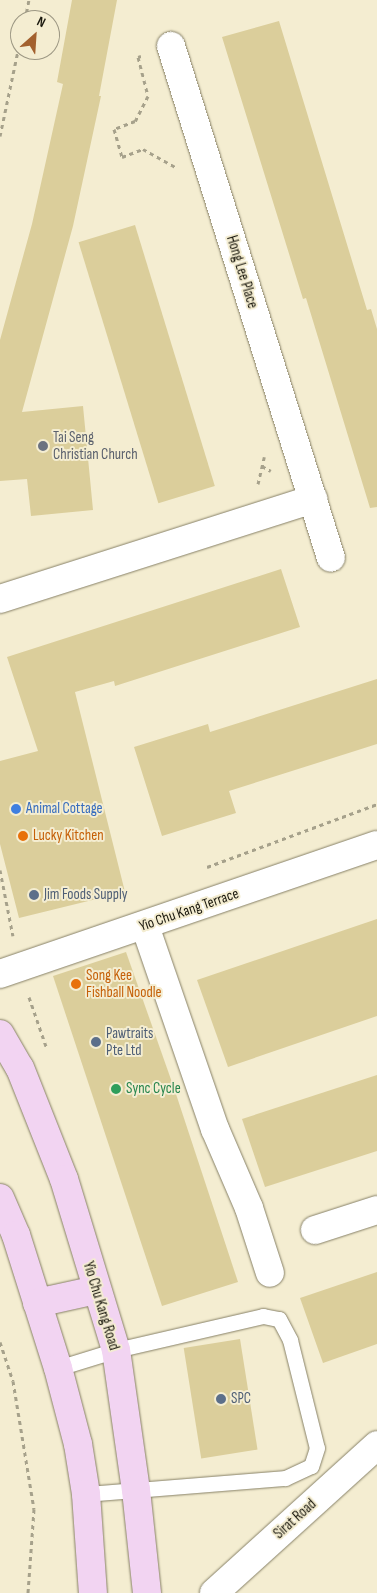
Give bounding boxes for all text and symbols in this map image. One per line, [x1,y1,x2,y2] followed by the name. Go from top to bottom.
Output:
[10,10,60,60] north arrow
[34,13,48,31] text: N
[222,233,262,311] street label: Hong Lee Place
[53,428,138,463] place label: Tai Seng Christian Church
[37,440,49,452] marker: Tai Seng Christian Church
[26,800,103,818] place label: Animal Cottage
[10,803,22,815] marker: Animal Cottage
[33,827,104,845] place label: Lucky Kitchen
[17,830,29,842] marker: Lucky Kitchen
[137,885,241,935] street label: Yio Chu Kang Terrace
[44,886,128,904] place label: Jim Foods Supply
[28,889,40,901] marker: Jim Foods Supply
[86,966,162,1001] place label: Song Kee Fishball Noodle
[70,978,82,990] marker: Song Kee Fishball Noodle
[106,1024,153,1059] place label: Pawtraits Pte Ltd
[90,1036,102,1048] marker: Pawtraits Pte Ltd
[126,1080,181,1098] place label: Sync Cycle
[110,1083,122,1095] marker: Sync Cycle
[79,1259,123,1353] street label: Yio Chu Kang Road
[231,1390,251,1408] place label: SPC
[215,1393,227,1405] marker: SPC
[270,1495,320,1543] street label: Sirat Road

